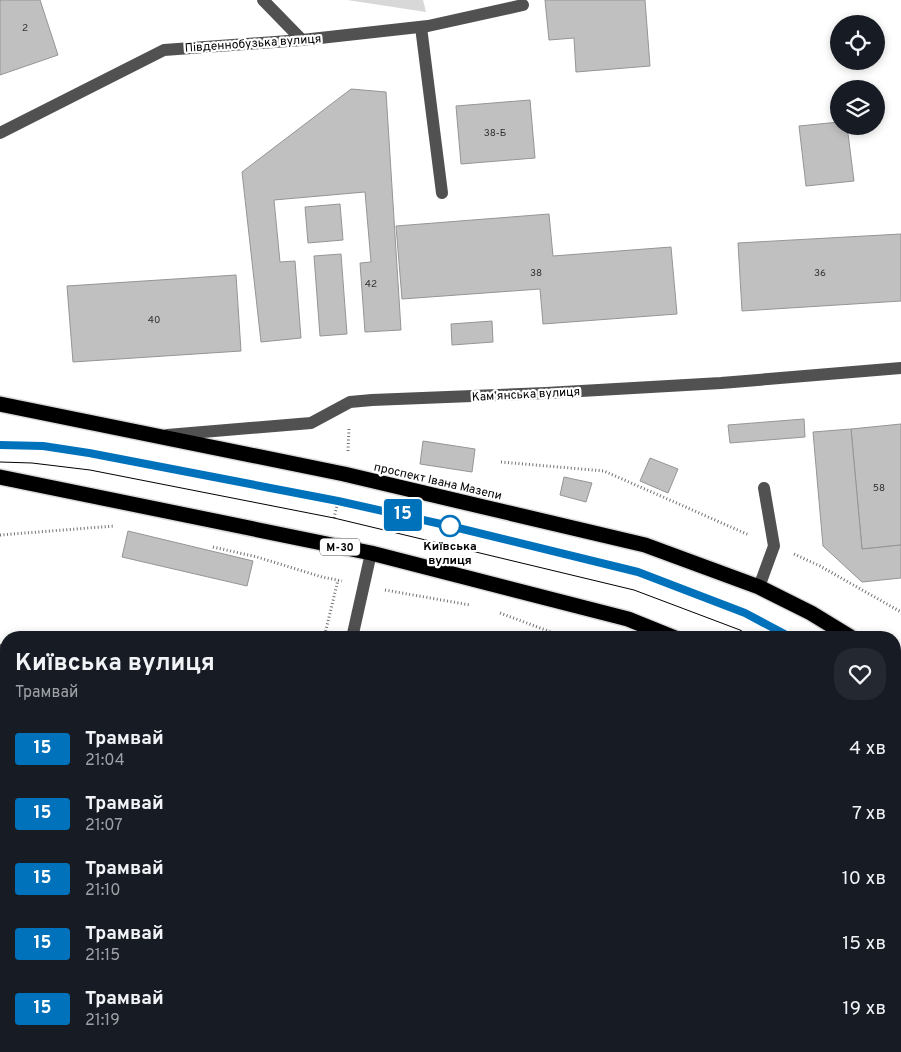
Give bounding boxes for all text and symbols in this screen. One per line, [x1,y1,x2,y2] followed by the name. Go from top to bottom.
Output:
[830,15,885,135] map controls
[830,15,885,70] button: locate
[22,22,28,35] house number: 2
[184,31,322,57] street label: Південнобузька вулиця
[830,80,885,135] button: layers
[484,127,506,140] house number: 38-Б
[530,267,542,280] house number: 38
[814,267,826,280] house number: 36
[365,278,377,291] house number: 42
[148,314,160,327] house number: 40
[471,384,581,406] street label: Камʼянська вулиця
[372,459,503,504] street label: проспект Івана Мазепи
[873,482,885,495] house number: 58
[380,499,426,531] line badge: 15
[394,503,412,526] text: 15
[439,515,461,537] marker: Київська вулиця
[320,538,360,556] road number: М-30
[423,539,477,569] place label: Київська вулиця
[834,648,886,700] button: heart
[15,649,215,679] text: Київська вулиця
[15,683,78,703] text: Трамвай
[85,727,164,751] text: Трамвай
[33,737,52,760] text: 15
[849,737,886,761] text: 4 хв
[85,751,125,771] text: 21:04
[85,792,164,816] text: Трамвай
[33,802,52,825] text: 15
[852,802,886,826] text: 7 хв
[85,816,123,836] text: 21:07
[85,857,164,881] text: Трамвай
[33,867,52,890] text: 15
[842,867,886,891] text: 10 хв
[85,881,121,901] text: 21:10
[85,922,164,946] text: Трамвай
[33,932,52,955] text: 15
[842,932,886,956] text: 15 хв
[85,946,120,966] text: 21:15
[85,987,164,1011] text: Трамвай
[33,997,52,1020] text: 15
[843,997,886,1021] text: 19 хв
[85,1011,120,1031] text: 21:19

